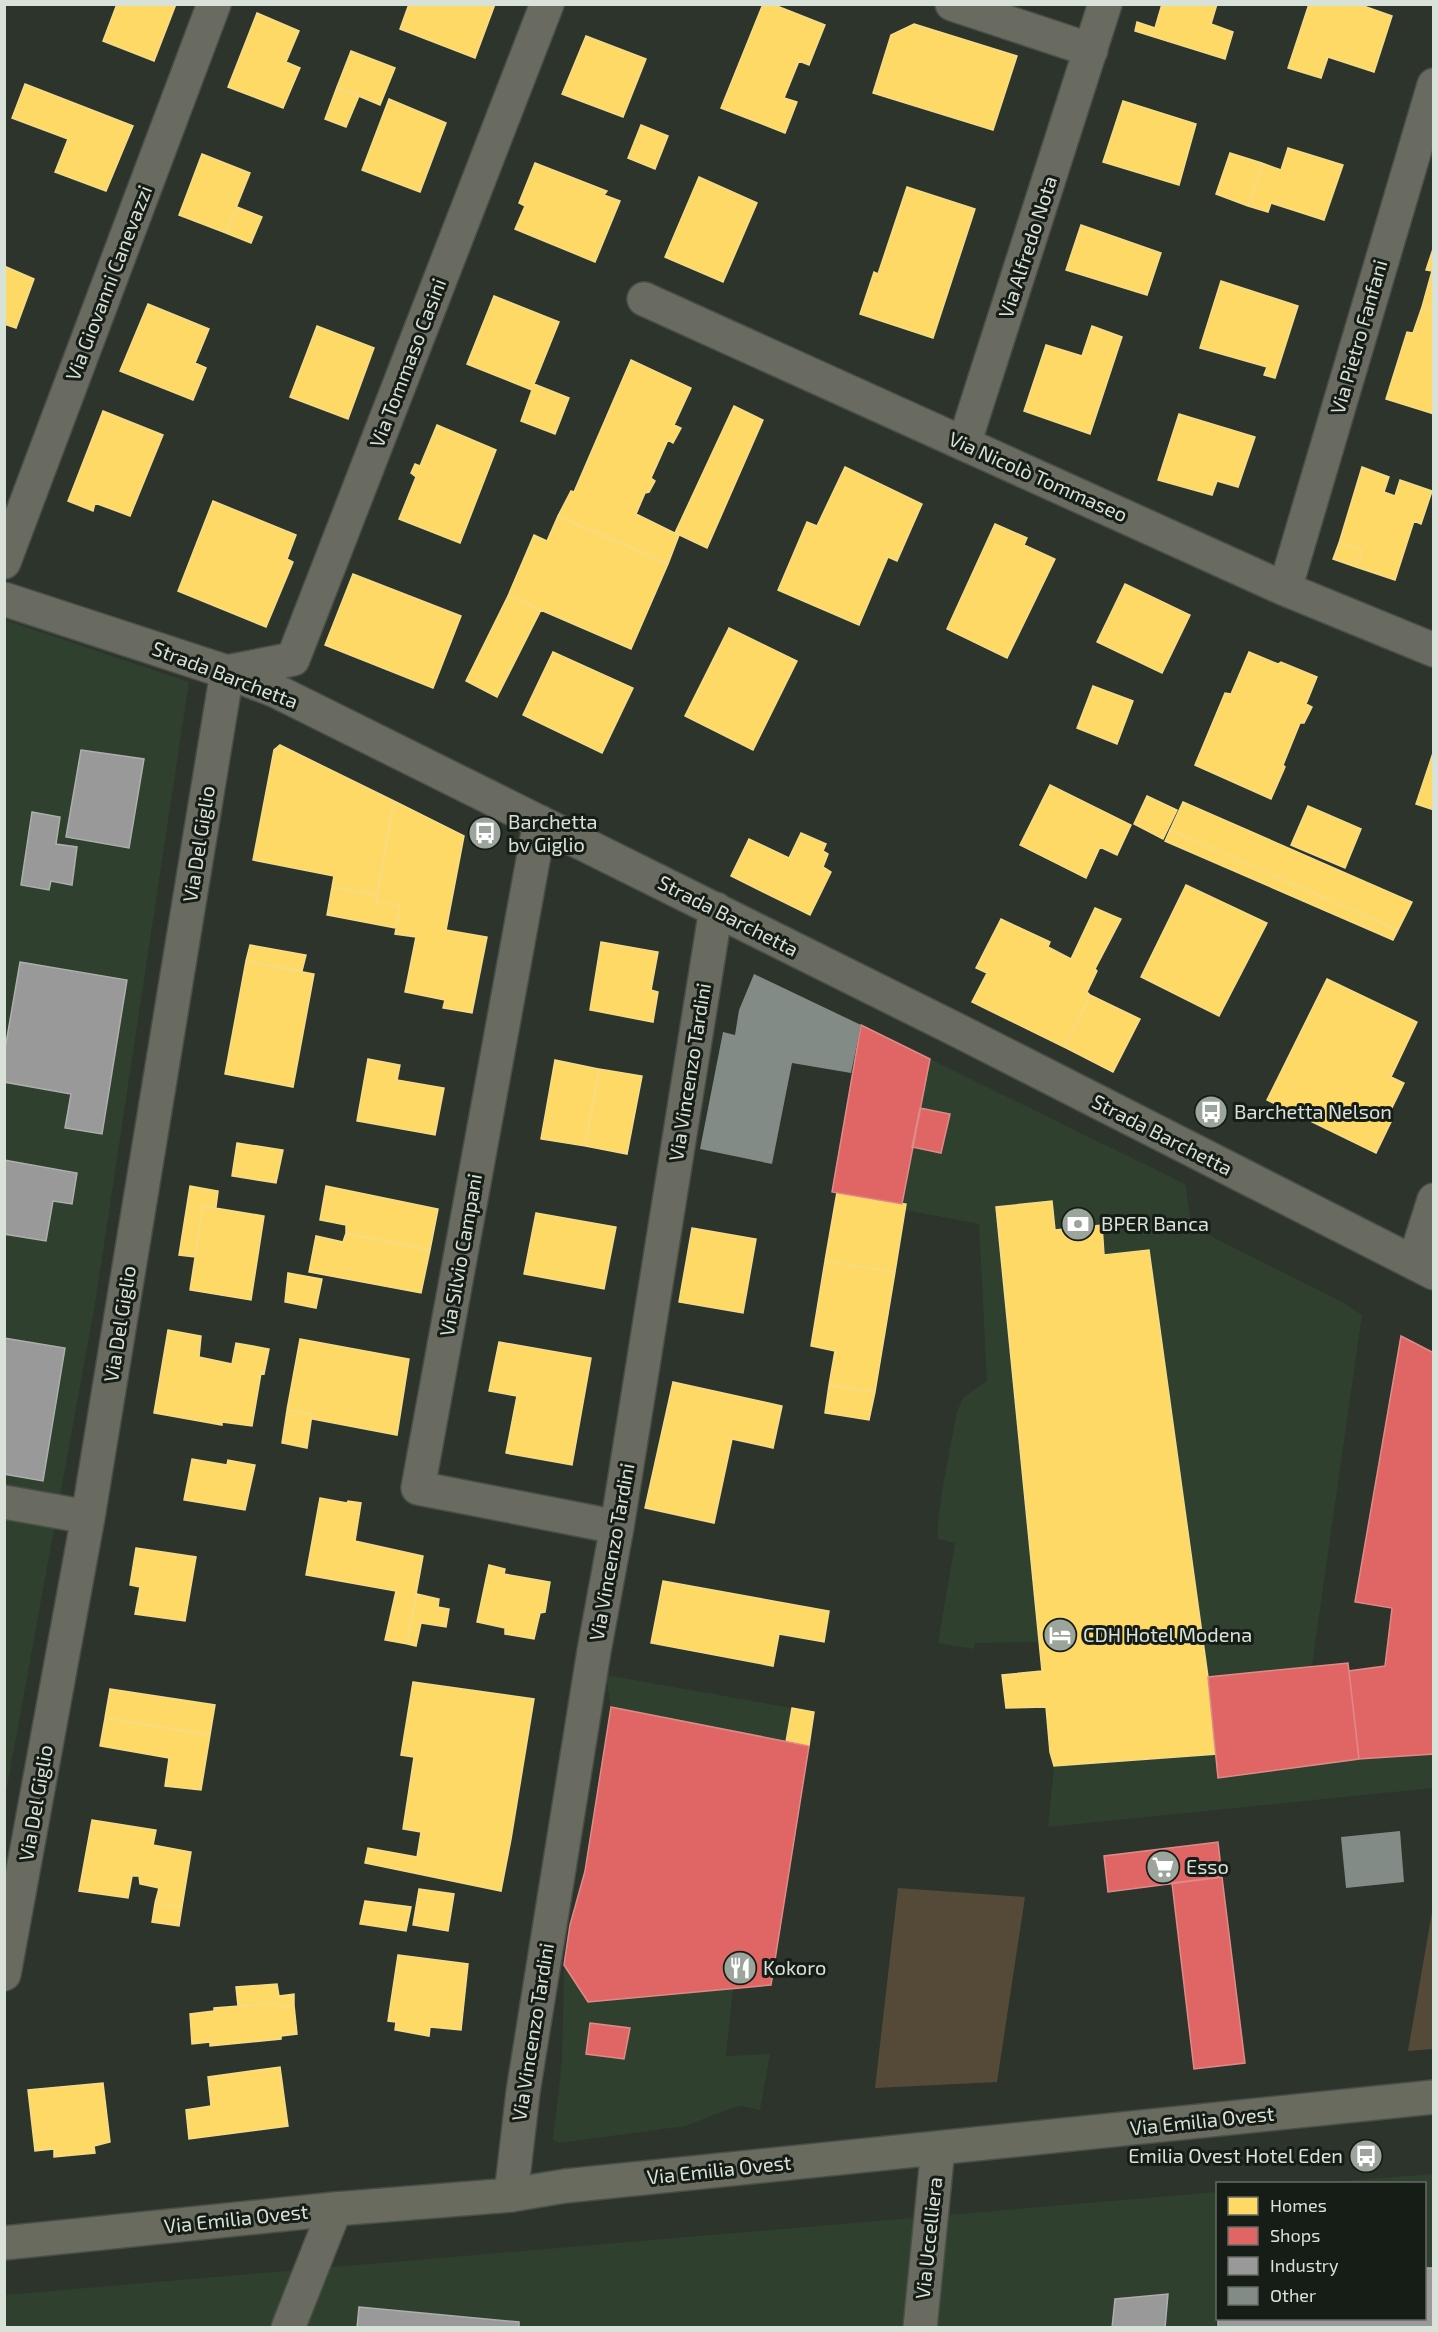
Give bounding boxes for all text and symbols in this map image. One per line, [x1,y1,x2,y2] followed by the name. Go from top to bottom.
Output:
[993,173,1061,321] street label: Via Alfredo Nota
[60,182,156,384] street label: Via Giovanni Canevazzi
[1325,257,1392,417] street label: Via Pietro Fanfani
[364,275,450,450] street label: Via Tommaso Casini
[945,426,1131,526] street label: Via Nicolò Tommaseo
[149,635,302,713] street label: Strada Barchetta
[177,784,219,904] street label: Via Del Giglio
[508,809,598,856] place label: Barchetta bv Giglio
[467,815,503,851] bus stop icon: Barchetta bv Giglio
[654,869,803,961] street label: Strada Barchetta
[663,981,715,1163] street label: Via Vincenzo Tardini
[1088,1088,1237,1180] street label: Strada Barchetta
[1193,1094,1229,1130] bus stop icon: Barchetta Nelson
[1234,1099,1392,1123] place label: Barchetta Nelson
[434,1172,486,1338] street label: Via Silvio Campani
[1060,1206,1096,1242] bank icon: BPER Banca
[1101,1211,1209,1235] place label: BPER Banca
[98,1264,140,1384] street label: Via Del Giglio
[584,1461,638,1643] street label: Via Vincenzo Tardini
[1042,1617,1078,1653] hotel icon: CDH Hotel Modena
[1083,1622,1252,1646] place label: CDH Hotel Modena
[13,1743,57,1863] street label: Via Del Giglio
[1145,1849,1181,1885] supermarket icon: Esso
[1186,1854,1229,1878] place label: Esso
[506,1941,558,2123] street label: Via Vincenzo Tardini
[722,1950,758,1986] restaurant icon: Kokoro
[763,1955,826,1979] place label: Kokoro
[1129,2100,1276,2140] street label: Via Emilia Ovest
[1348,2138,1384,2174] bus stop icon: Emilia Ovest Hotel Eden
[1128,2143,1343,2167] place label: Emilia Ovest Hotel Eden
[646,2149,793,2189] street label: Via Emilia Ovest
[910,2176,946,2300] street label: Via Uccelliera
[1216,2182,1426,2320] legend
[1270,2194,1327,2216] text: Homes
[163,2198,310,2238] street label: Via Emilia Ovest
[1270,2224,1320,2246] text: Shops
[1270,2254,1339,2276] text: Industry
[1270,2284,1316,2306] text: Other

